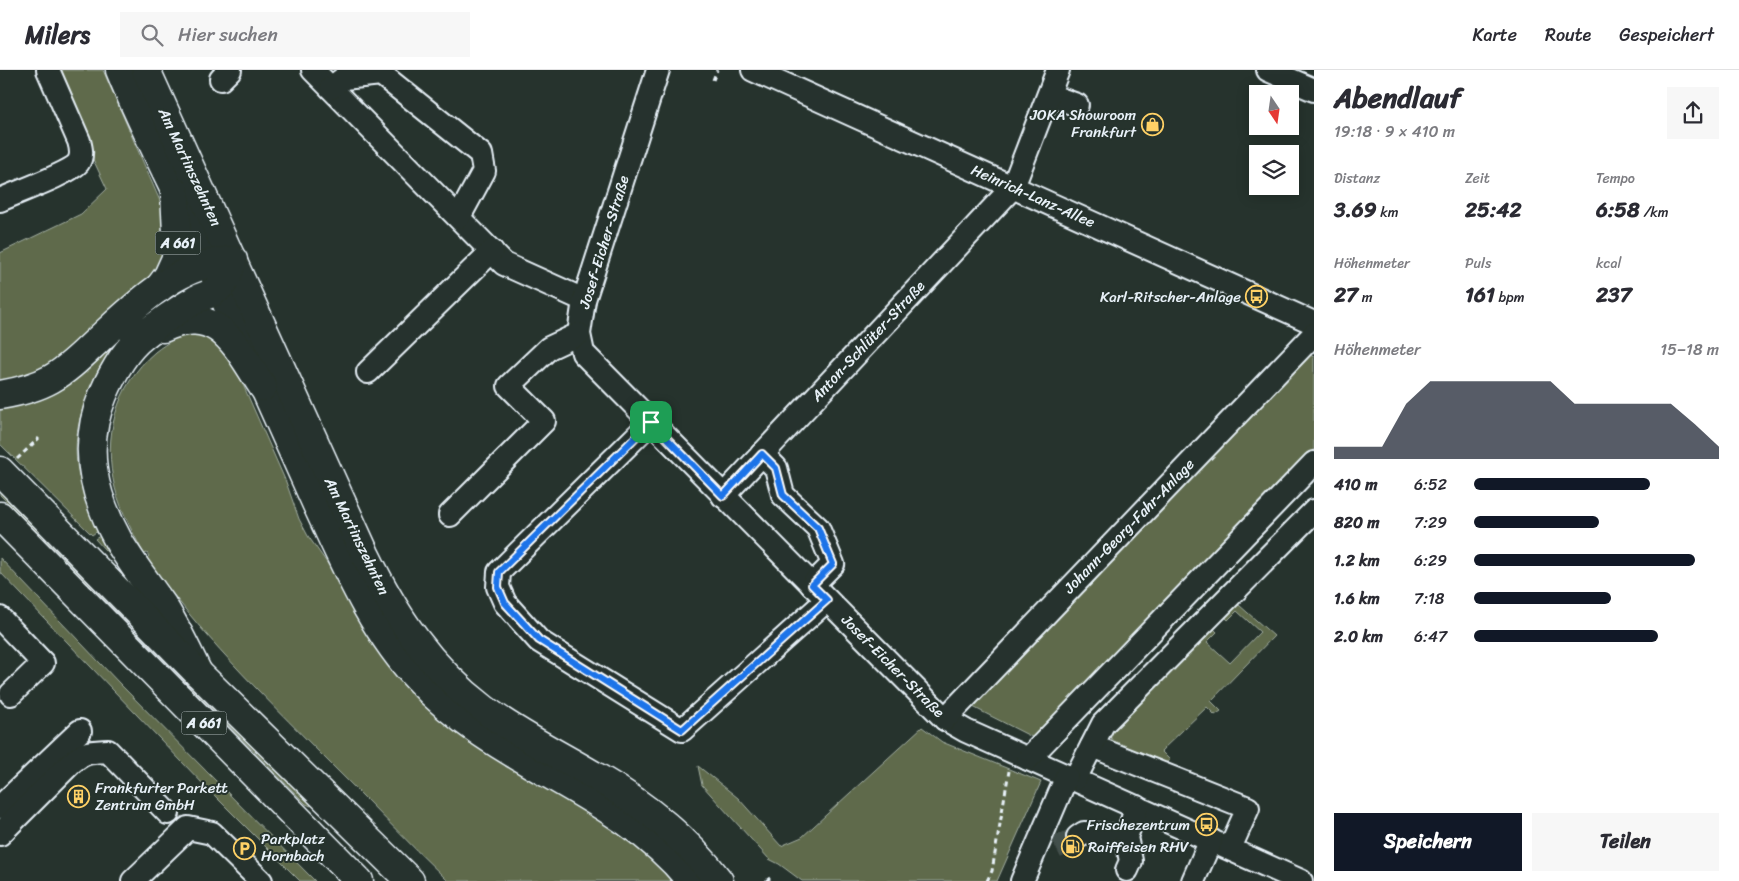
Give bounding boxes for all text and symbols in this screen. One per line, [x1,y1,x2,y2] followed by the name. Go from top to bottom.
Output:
[120,12,470,57] search box
[25,14,90,56] text: Milers
[178,18,278,51] text: Hier suchen
[1472,19,1517,51] text: Karte
[1545,19,1591,51] text: Route
[1619,19,1714,51] text: Gespeichert
[138,21,166,49] icon: search
[1334,73,1461,122] text: Abendlauf
[1249,85,1299,135] north arrow
[1249,85,1299,195] map controls
[1667,87,1719,139] button: share
[151,102,229,231] street label: Am Martinszehnten
[1029,102,1137,145] place label: JOKA Showroom Frankfurt
[1140,112,1164,136] shop icon: JOKA Showroom Frankfurt
[1334,117,1455,146] text: 19:18 · 9 × 410 m
[1249,145,1299,195] button: layers
[967,157,1100,235] street label: Heinrich-Lanz-Allee
[1334,166,1380,191] text: Distanz
[1465,166,1490,191] text: Zeit
[1596,166,1635,191] text: Tempo
[571,172,637,313] street label: Josef-Eicher-Straße
[1334,191,1377,229] text: 3.69
[1465,191,1522,229] text: 25:42
[1596,191,1640,229] text: 6:58
[1377,200,1399,225] text: km
[1640,200,1669,225] text: /km
[156,232,200,254] road number: A 661
[1334,251,1410,276] text: Höhenmeter
[1465,251,1491,276] text: Puls
[1596,251,1621,276] text: kcal
[804,274,932,409] street label: Anton-Schlüter-Straße
[1334,276,1358,314] text: 27
[1465,276,1495,314] text: 161
[1596,276,1632,314] text: 237
[1100,284,1241,310] place label: Karl-Ritscher-Anlage
[1245,285,1269,309] bus stop icon: Karl-Ritscher-Anlage
[1358,285,1373,310] text: m
[1495,285,1524,310] text: bpm
[1334,335,1420,364] text: Höhenmeter
[1660,335,1719,364] text: 15–18 m
[630,401,672,443] pin
[637,408,665,436] icon: arrive
[1056,452,1201,600] street label: Johann-Georg-Fahr-Anlage
[1334,470,1377,499] text: 410 m
[1414,470,1447,499] text: 6:52
[317,472,397,599] street label: Am Martinszehnten
[1334,508,1379,537] text: 820 m
[1414,508,1447,537] text: 7:29
[1334,546,1380,575] text: 1.2 km
[1414,546,1447,575] text: 6:29
[1334,584,1380,613] text: 1.6 km
[1414,584,1444,613] text: 7:18
[834,607,951,724] street label: Josef-Eicher-Straße
[1334,622,1383,651] text: 2.0 km
[1414,622,1447,651] text: 6:47
[182,711,226,734] road number: A 661
[95,775,229,818] place label: Frankfurter Parkett Zentrum GmbH
[67,785,91,809] building icon: Frankfurter Parkett Zentrum GmbH
[1087,812,1190,838] place label: Frischezentrum
[1194,813,1218,837] bus stop icon: Frischezentrum
[1334,813,1522,871] button: Speichern
[1532,813,1719,871] button: Teilen
[261,826,326,869] place label: Parkplatz Hornbach
[1088,834,1190,860] place label: Raiffeisen RHV
[1060,835,1084,859] fuel station icon: Raiffeisen RHV
[233,836,257,860] parking icon: Parkplatz Hornbach

